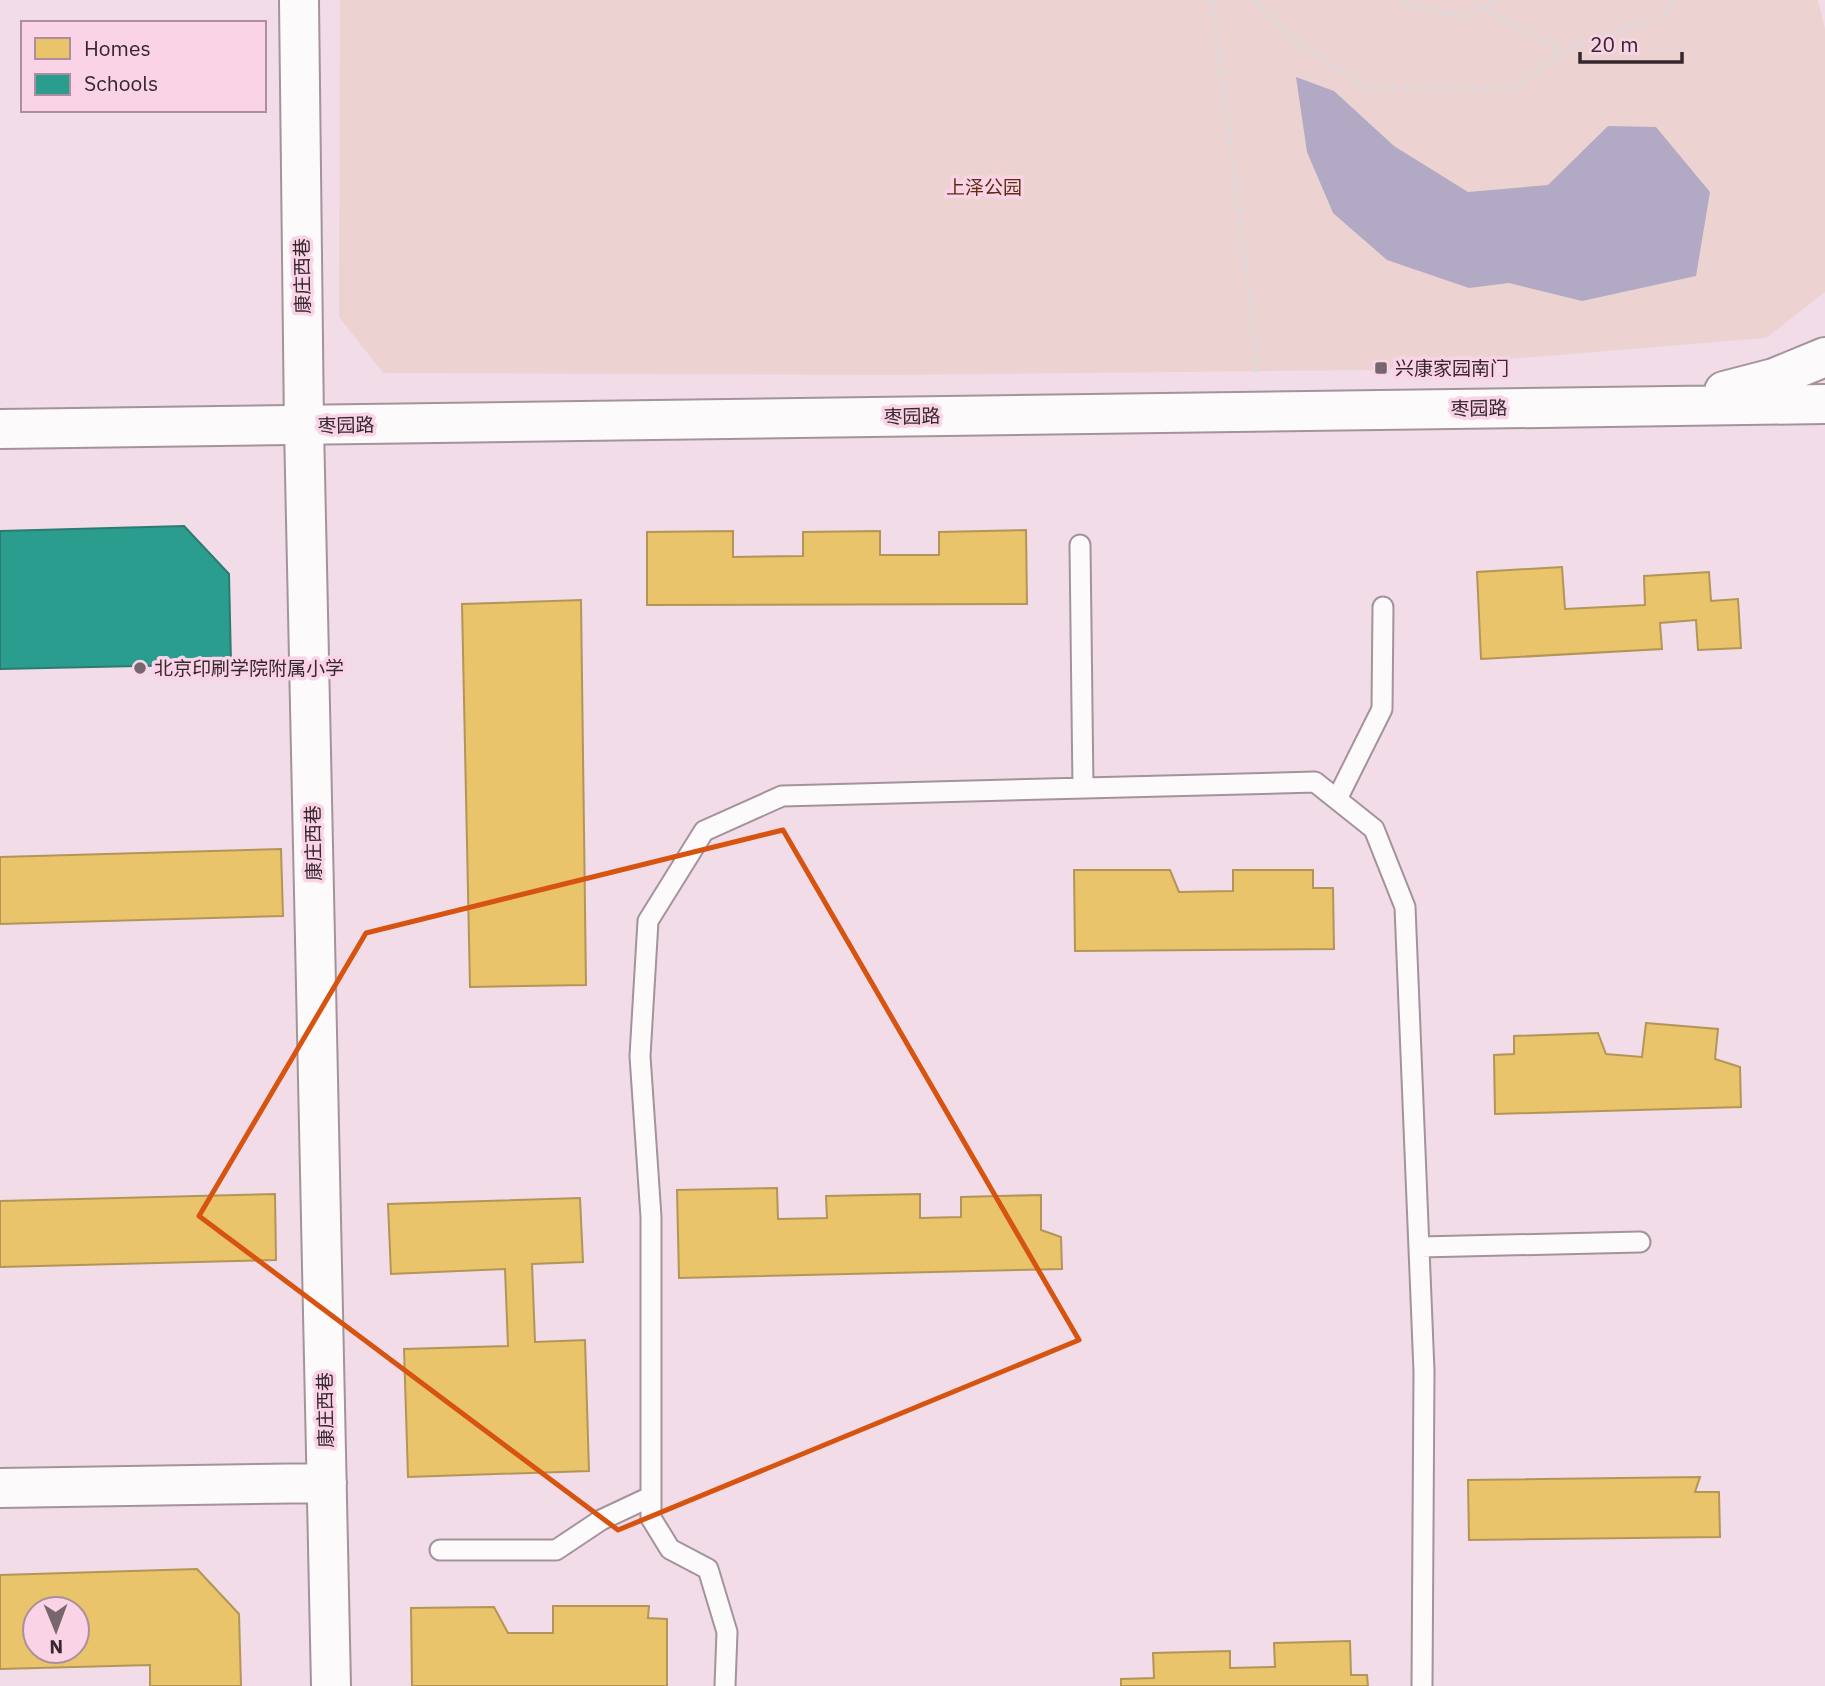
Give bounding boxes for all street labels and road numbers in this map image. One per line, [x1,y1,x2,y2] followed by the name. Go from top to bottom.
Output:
[289,238,315,314] street label: 康庄西巷
[1450,396,1508,420] street label: 枣园路
[883,404,941,428] street label: 枣园路
[317,413,375,437] street label: 枣园路
[300,805,326,881] street label: 康庄西巷
[312,1372,338,1448] street label: 康庄西巷

